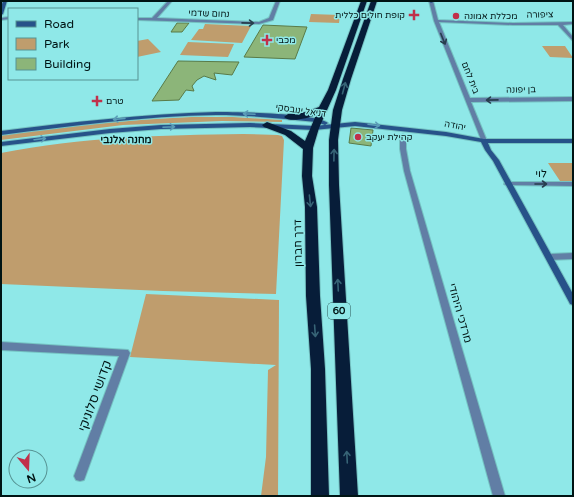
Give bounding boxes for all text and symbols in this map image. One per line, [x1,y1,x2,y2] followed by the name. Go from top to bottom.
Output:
[8,8,138,80] legend
[188,8,230,20] street label: נחום שדמי
[408,9,420,21] marker: קופת חולים כללית
[526,9,554,21] street label: ציפורה
[335,10,405,21] place label: קופת חולים כללית
[451,11,461,21] marker: מכללת אמונה
[464,11,517,22] place label: מכללת אמונה
[44,17,74,31] text: Road
[241,19,254,27] one-way arrow
[440,32,448,44] one-way arrow
[261,34,273,46] marker: מכבי
[276,35,295,46] place label: מכבי
[44,37,70,51] text: Park
[44,57,91,71] text: Building
[459,60,481,96] street label: בית לחם
[341,82,349,95] one-way arrow
[506,84,536,96] street label: בן יפונה
[91,95,103,107] marker: טרם
[106,96,124,107] place label: טרם
[486,96,499,103] one-way arrow
[275,102,327,120] street label: דניאל ינובסקי
[243,110,256,118] one-way arrow
[113,116,126,123] one-way arrow
[443,119,467,133] street label: יהודה
[367,121,380,129] one-way arrow
[162,123,175,130] one-way arrow
[353,132,363,142] marker: קהילת יעקב
[366,132,412,143] place label: קהילת יעקב
[101,134,152,146] district label: מחנה אלנבי
[33,135,46,143] one-way arrow
[330,149,338,162] one-way arrow
[535,167,547,180] street label: לוי
[534,180,547,188] one-way arrow
[307,194,314,207] one-way arrow
[291,219,305,267] street label: דרך חברון
[335,279,342,292] one-way arrow
[445,282,475,344] street label: מרדכי היהודי
[328,303,350,319] road number: 60
[311,324,318,337] one-way arrow
[75,358,115,434] street label: קדושי סלוניקי
[8,449,48,489] north arrow
[343,451,350,464] one-way arrow
[25,470,37,486] text: N

